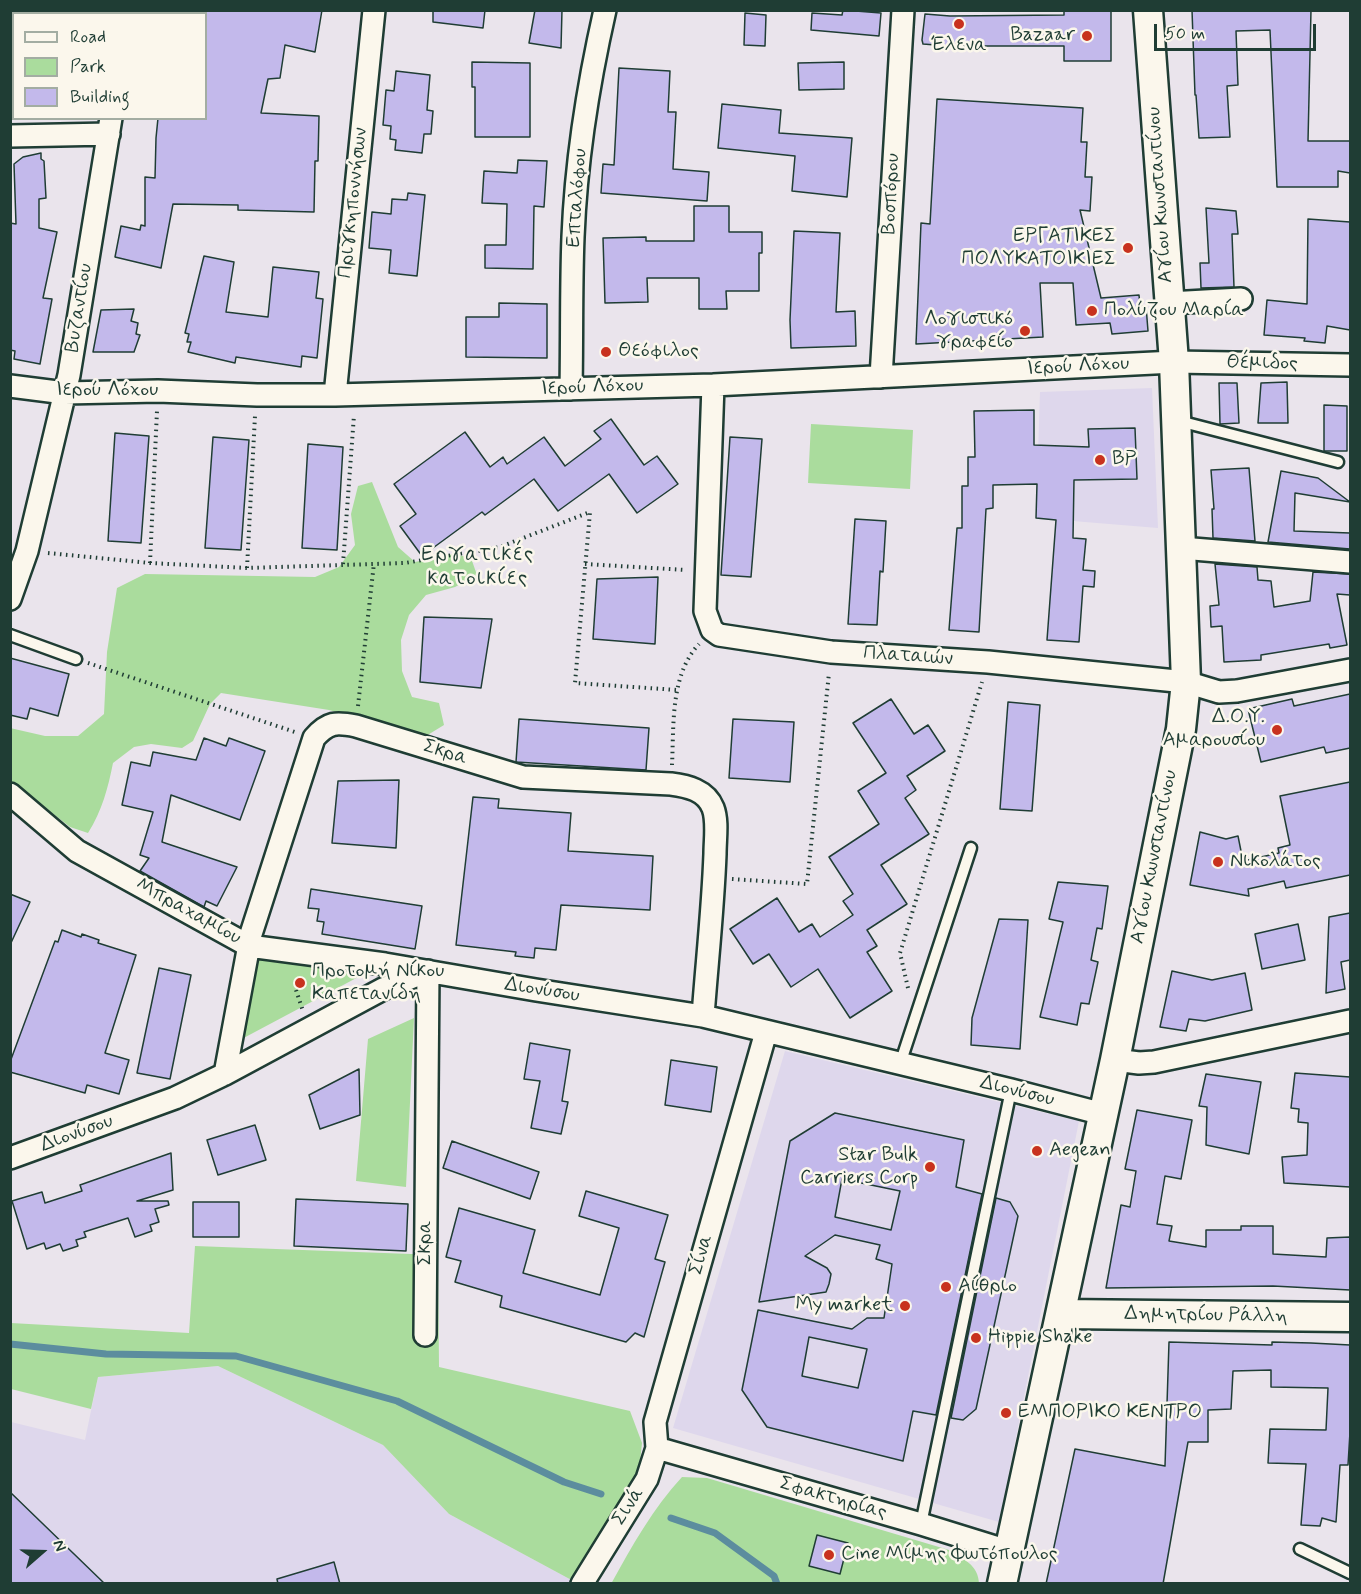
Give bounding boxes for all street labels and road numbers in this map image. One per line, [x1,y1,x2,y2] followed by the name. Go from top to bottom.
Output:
[1143,106,1179,284] street label: Αγίου Κωνσταντίνου
[334,126,374,280] street label: Πριγκηποννήσων
[563,148,593,248] street label: Επταλόφου
[878,153,906,235] street label: Βοσπόρου
[61,262,99,354] street label: Βυζαντίου
[1226,351,1298,377] street label: Θέμιδος
[1026,352,1130,382] street label: Ιερού Λόχου
[540,374,644,402] street label: Ιερού Λόχου
[56,379,158,403] street label: Ιερού Λόχου
[862,642,954,672] street label: Πλαταιών
[420,735,470,771] street label: Σκρα
[1126,768,1184,946] street label: Αγίου Κωνσταντίνου
[131,873,245,951] street label: Μπραχαμίου
[503,973,581,1009] street label: Διονύσου
[977,1071,1057,1113] street label: Διονύσου
[37,1110,117,1158] street label: Διονύσου
[414,1220,438,1266] street label: Σκρα
[685,1232,719,1278] street label: Σίνα
[1124,1303,1288,1329] street label: Δημητρίου Ράλλη
[777,1472,889,1526] street label: Σφακτηρίας
[608,1483,650,1531] street label: Σινά

